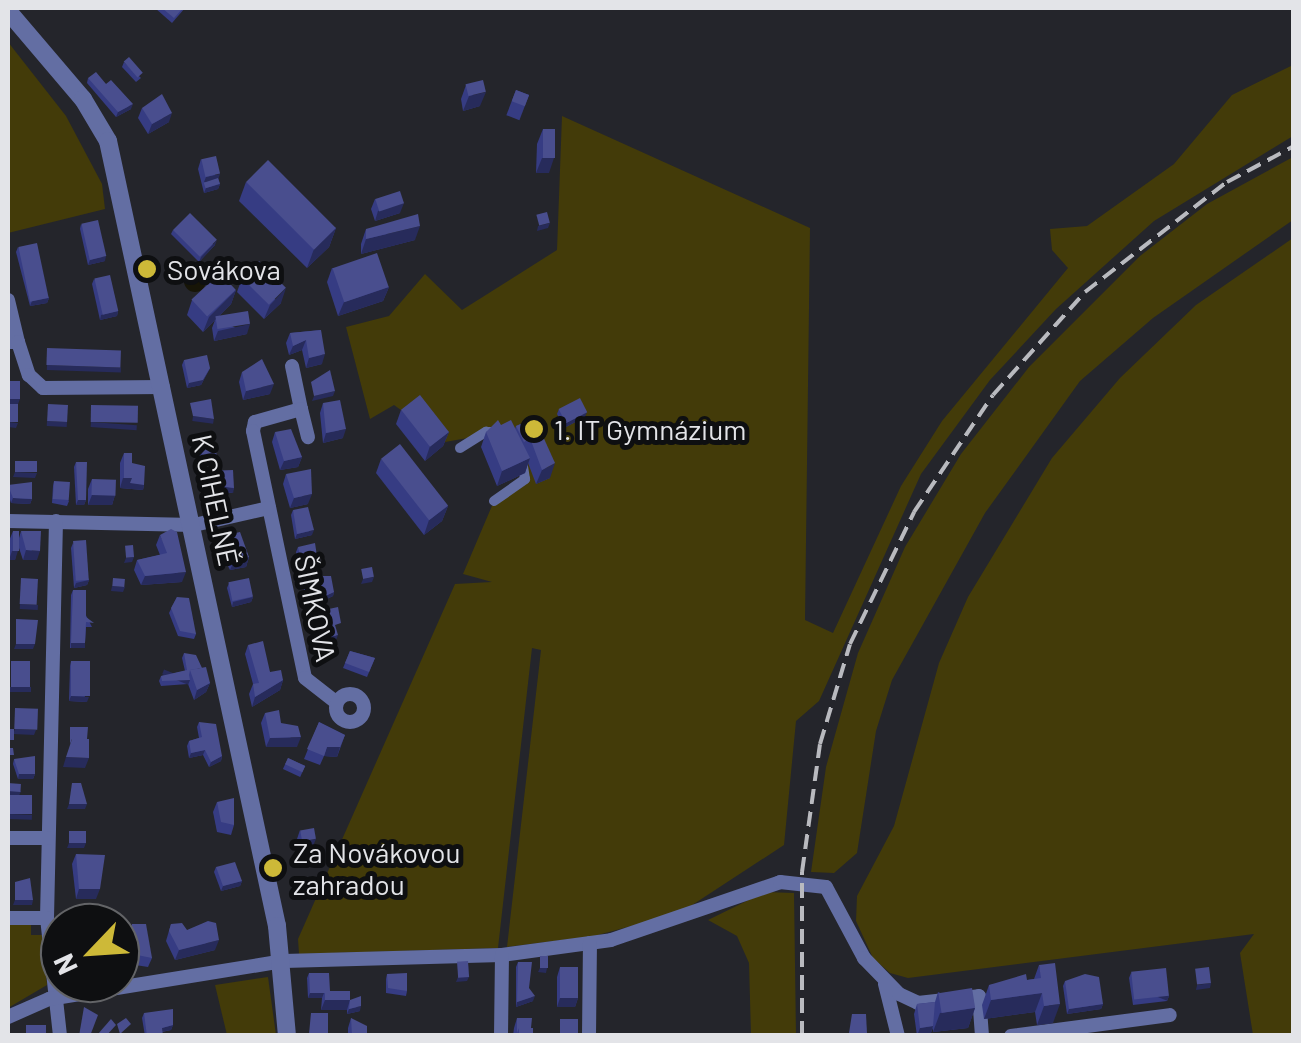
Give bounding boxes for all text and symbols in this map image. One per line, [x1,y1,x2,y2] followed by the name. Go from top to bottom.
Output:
[167,252,281,286] place label: Sovákova
[136,258,158,280] marker: Sovákova
[554,412,746,446] place label: 1. IT Gymnázium
[523,418,545,440] marker: 1. IT Gymnázium
[186,431,246,569] street label: K CIHELNĚ
[288,551,344,665] street label: ŠIMKOVA
[293,835,460,901] place label: Za Novákovou zahradou
[262,857,284,879] marker: Za Novákovou zahradou
[40,903,140,1003] north arrow
[45,949,84,980] text: N

